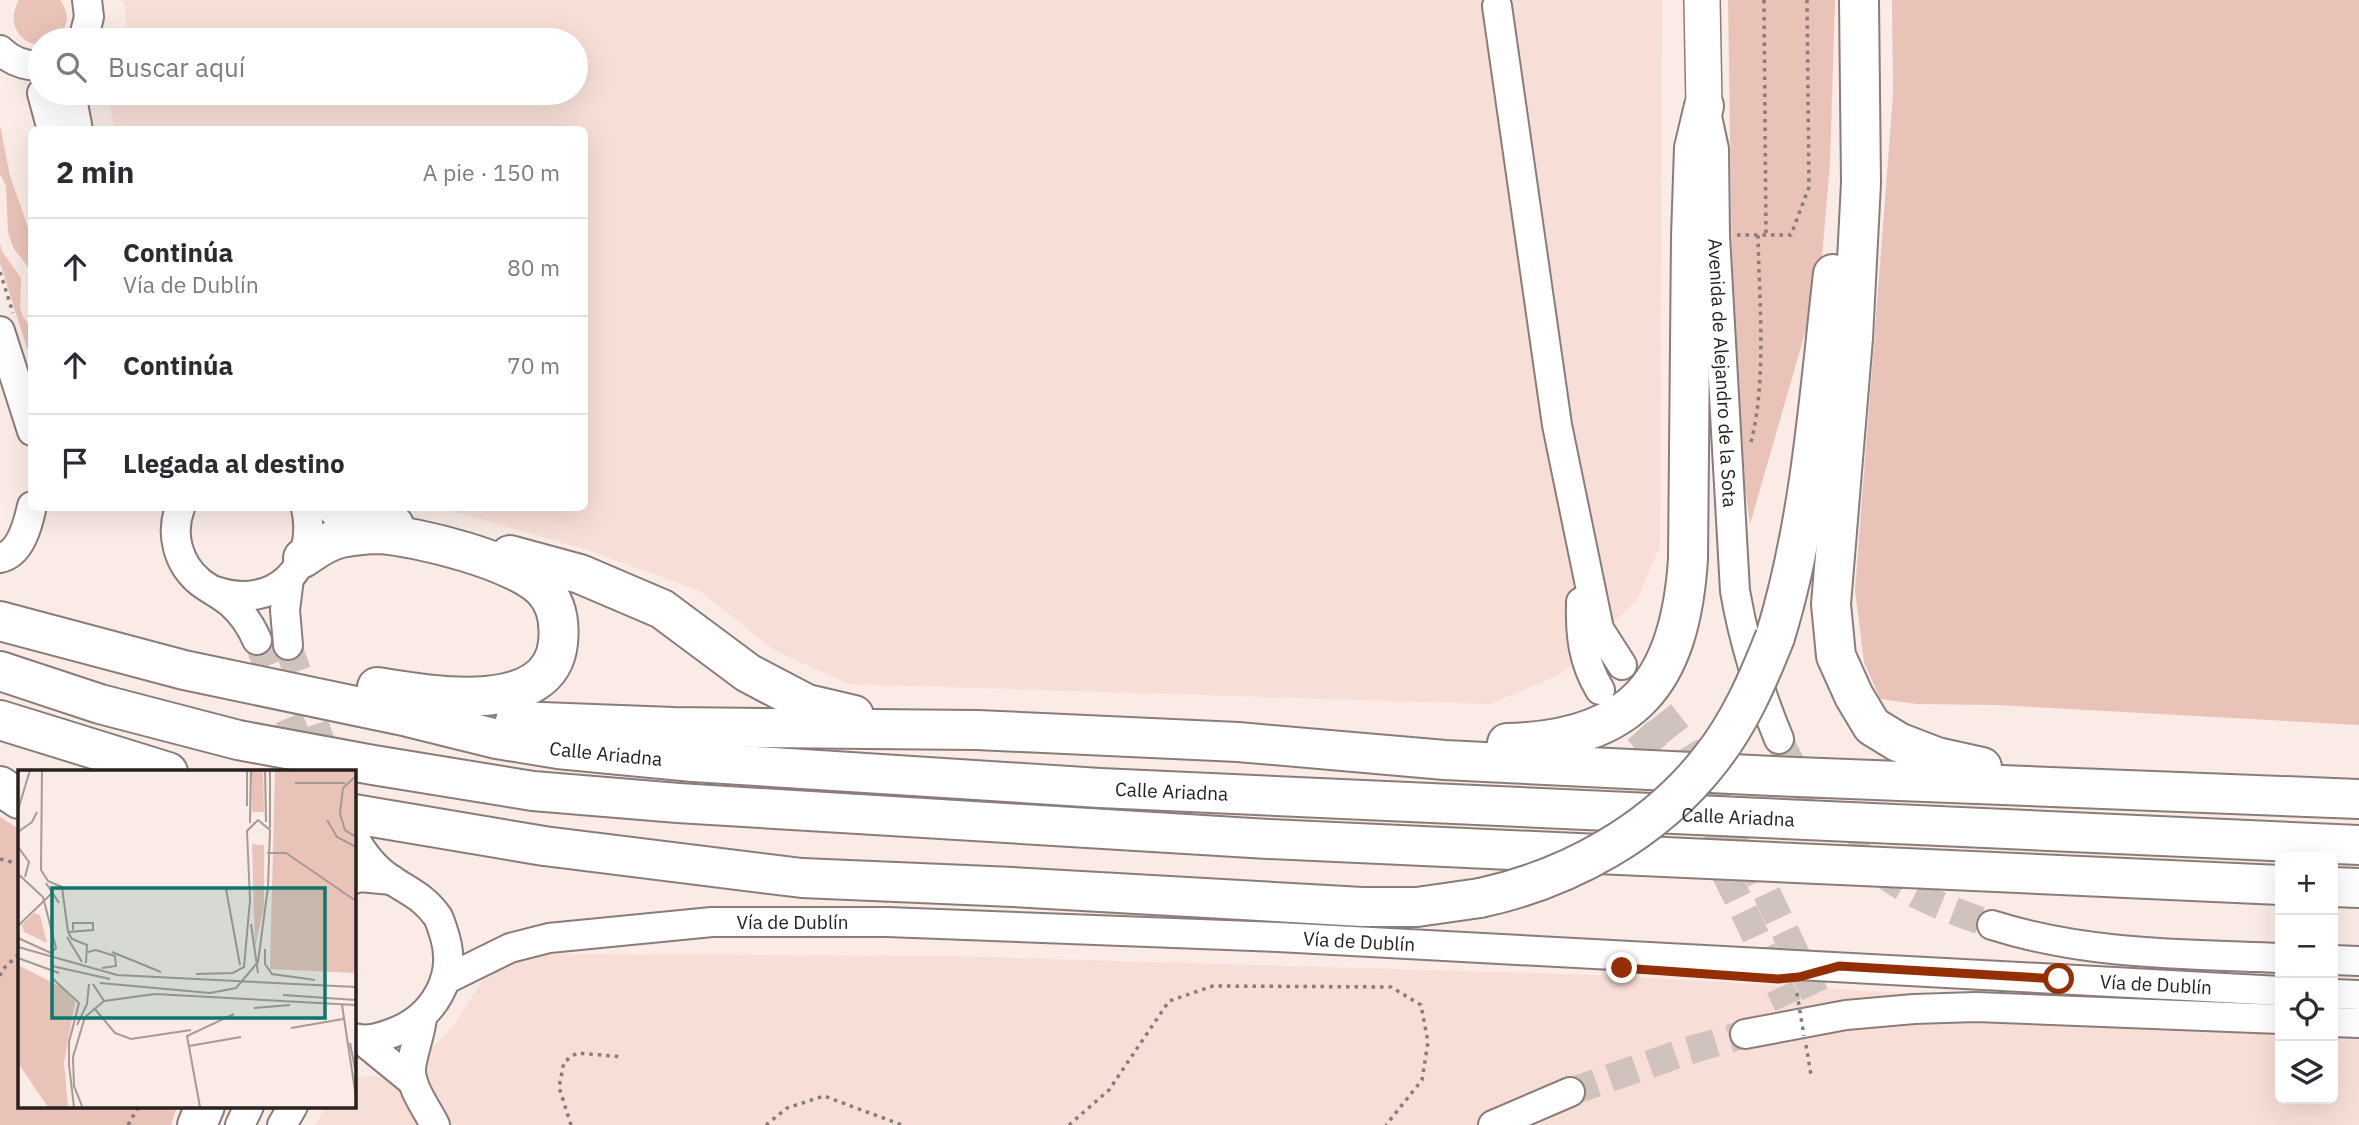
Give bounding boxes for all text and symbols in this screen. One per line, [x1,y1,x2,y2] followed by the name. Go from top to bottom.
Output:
[28,28,588,105] search box
[52,48,90,86] icon: search
[108,50,245,84] text: Buscar aquí
[56,152,134,191] text: 2 min
[423,157,560,187] text: A pie · 150 m
[123,235,233,269] text: Continúa
[1703,238,1742,508] street label: Avenida de Alejandro de la Sota
[56,248,94,286] icon: ahead
[507,252,560,282] text: 80 m
[123,269,259,299] text: Vía de Dublín
[56,346,94,384] icon: ahead
[123,348,233,382] text: Continúa
[507,350,560,380] text: 70 m
[56,444,94,482] icon: arrive
[123,446,345,480] text: Llegada al destino
[548,736,663,771] street label: Calle Ariadna
[18,770,355,1108] inset map
[1115,777,1229,806] street label: Calle Ariadna
[1681,802,1795,831] street label: Calle Ariadna
[2275,852,2338,1104] map controls
[2275,852,2338,915] button: +
[736,910,849,934] street label: Vía de Dublín
[2275,915,2338,978] button: −
[1302,926,1416,956] street label: Vía de Dublín
[1606,952,1637,983] route end
[2043,963,2074,994] route start
[2099,969,2213,999] street label: Vía de Dublín
[2275,978,2338,1041] button: locate
[2275,1041,2338,1104] button: layers

